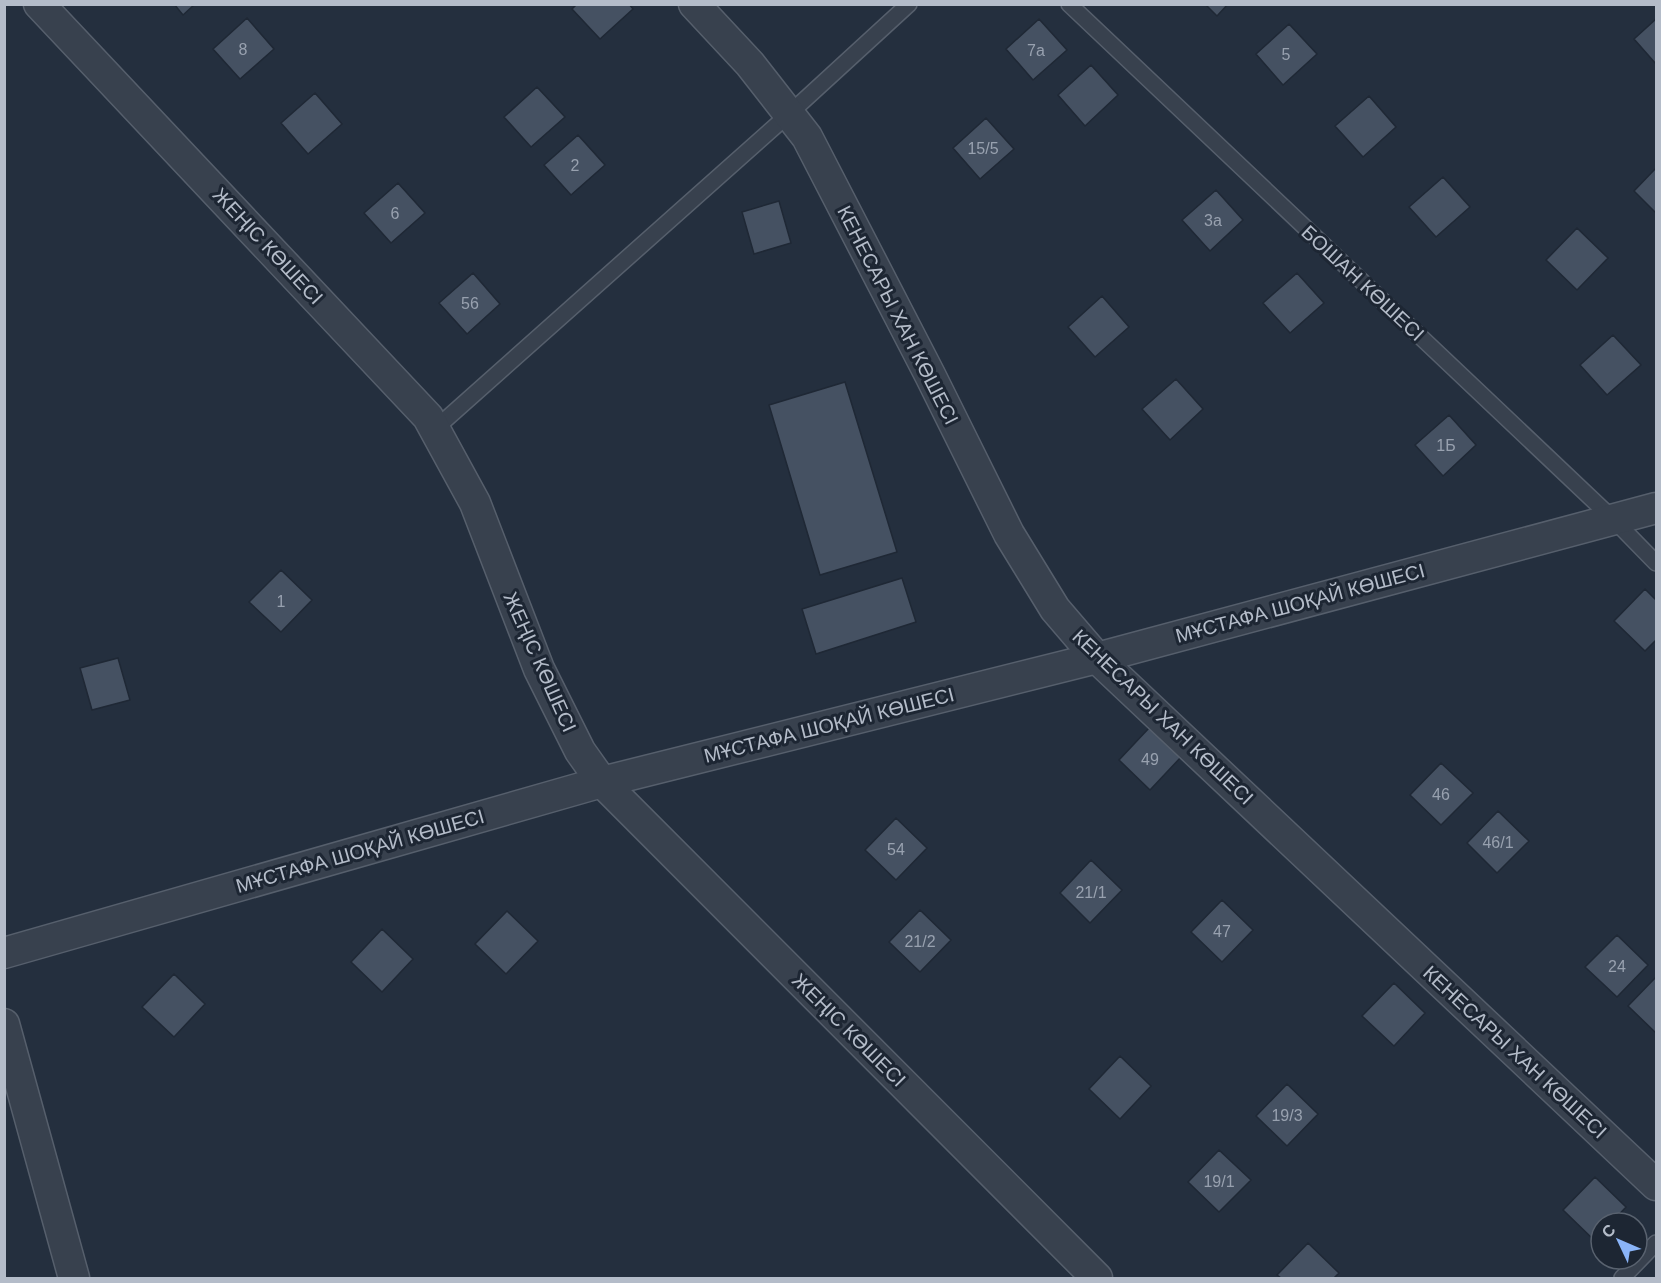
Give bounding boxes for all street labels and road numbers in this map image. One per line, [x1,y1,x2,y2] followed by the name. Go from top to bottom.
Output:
[209,183,327,309] street label: ЖЕҢІС КӨШЕСІ
[833,202,963,428] street label: КЕНЕСАРЫ ХАН КӨШЕСІ
[1297,221,1429,345] street label: БОШАН КӨШЕСІ
[1173,558,1427,647] street label: МҰСТАФА ШОҚАЙ КӨШЕСІ
[499,589,581,735] street label: ЖЕҢІС КӨШЕСІ
[1068,625,1258,809] street label: КЕНЕСАРЫ ХАН КӨШЕСІ
[701,682,956,767] street label: МҰСТАФА ШОҚАЙ КӨШЕСІ
[233,804,487,897] street label: МҰСТАФА ШОҚАЙ КӨШЕСІ
[1419,961,1611,1143] street label: КЕНЕСАРЫ ХАН КӨШЕСІ
[788,969,910,1091] street label: ЖЕҢІС КӨШЕСІ

